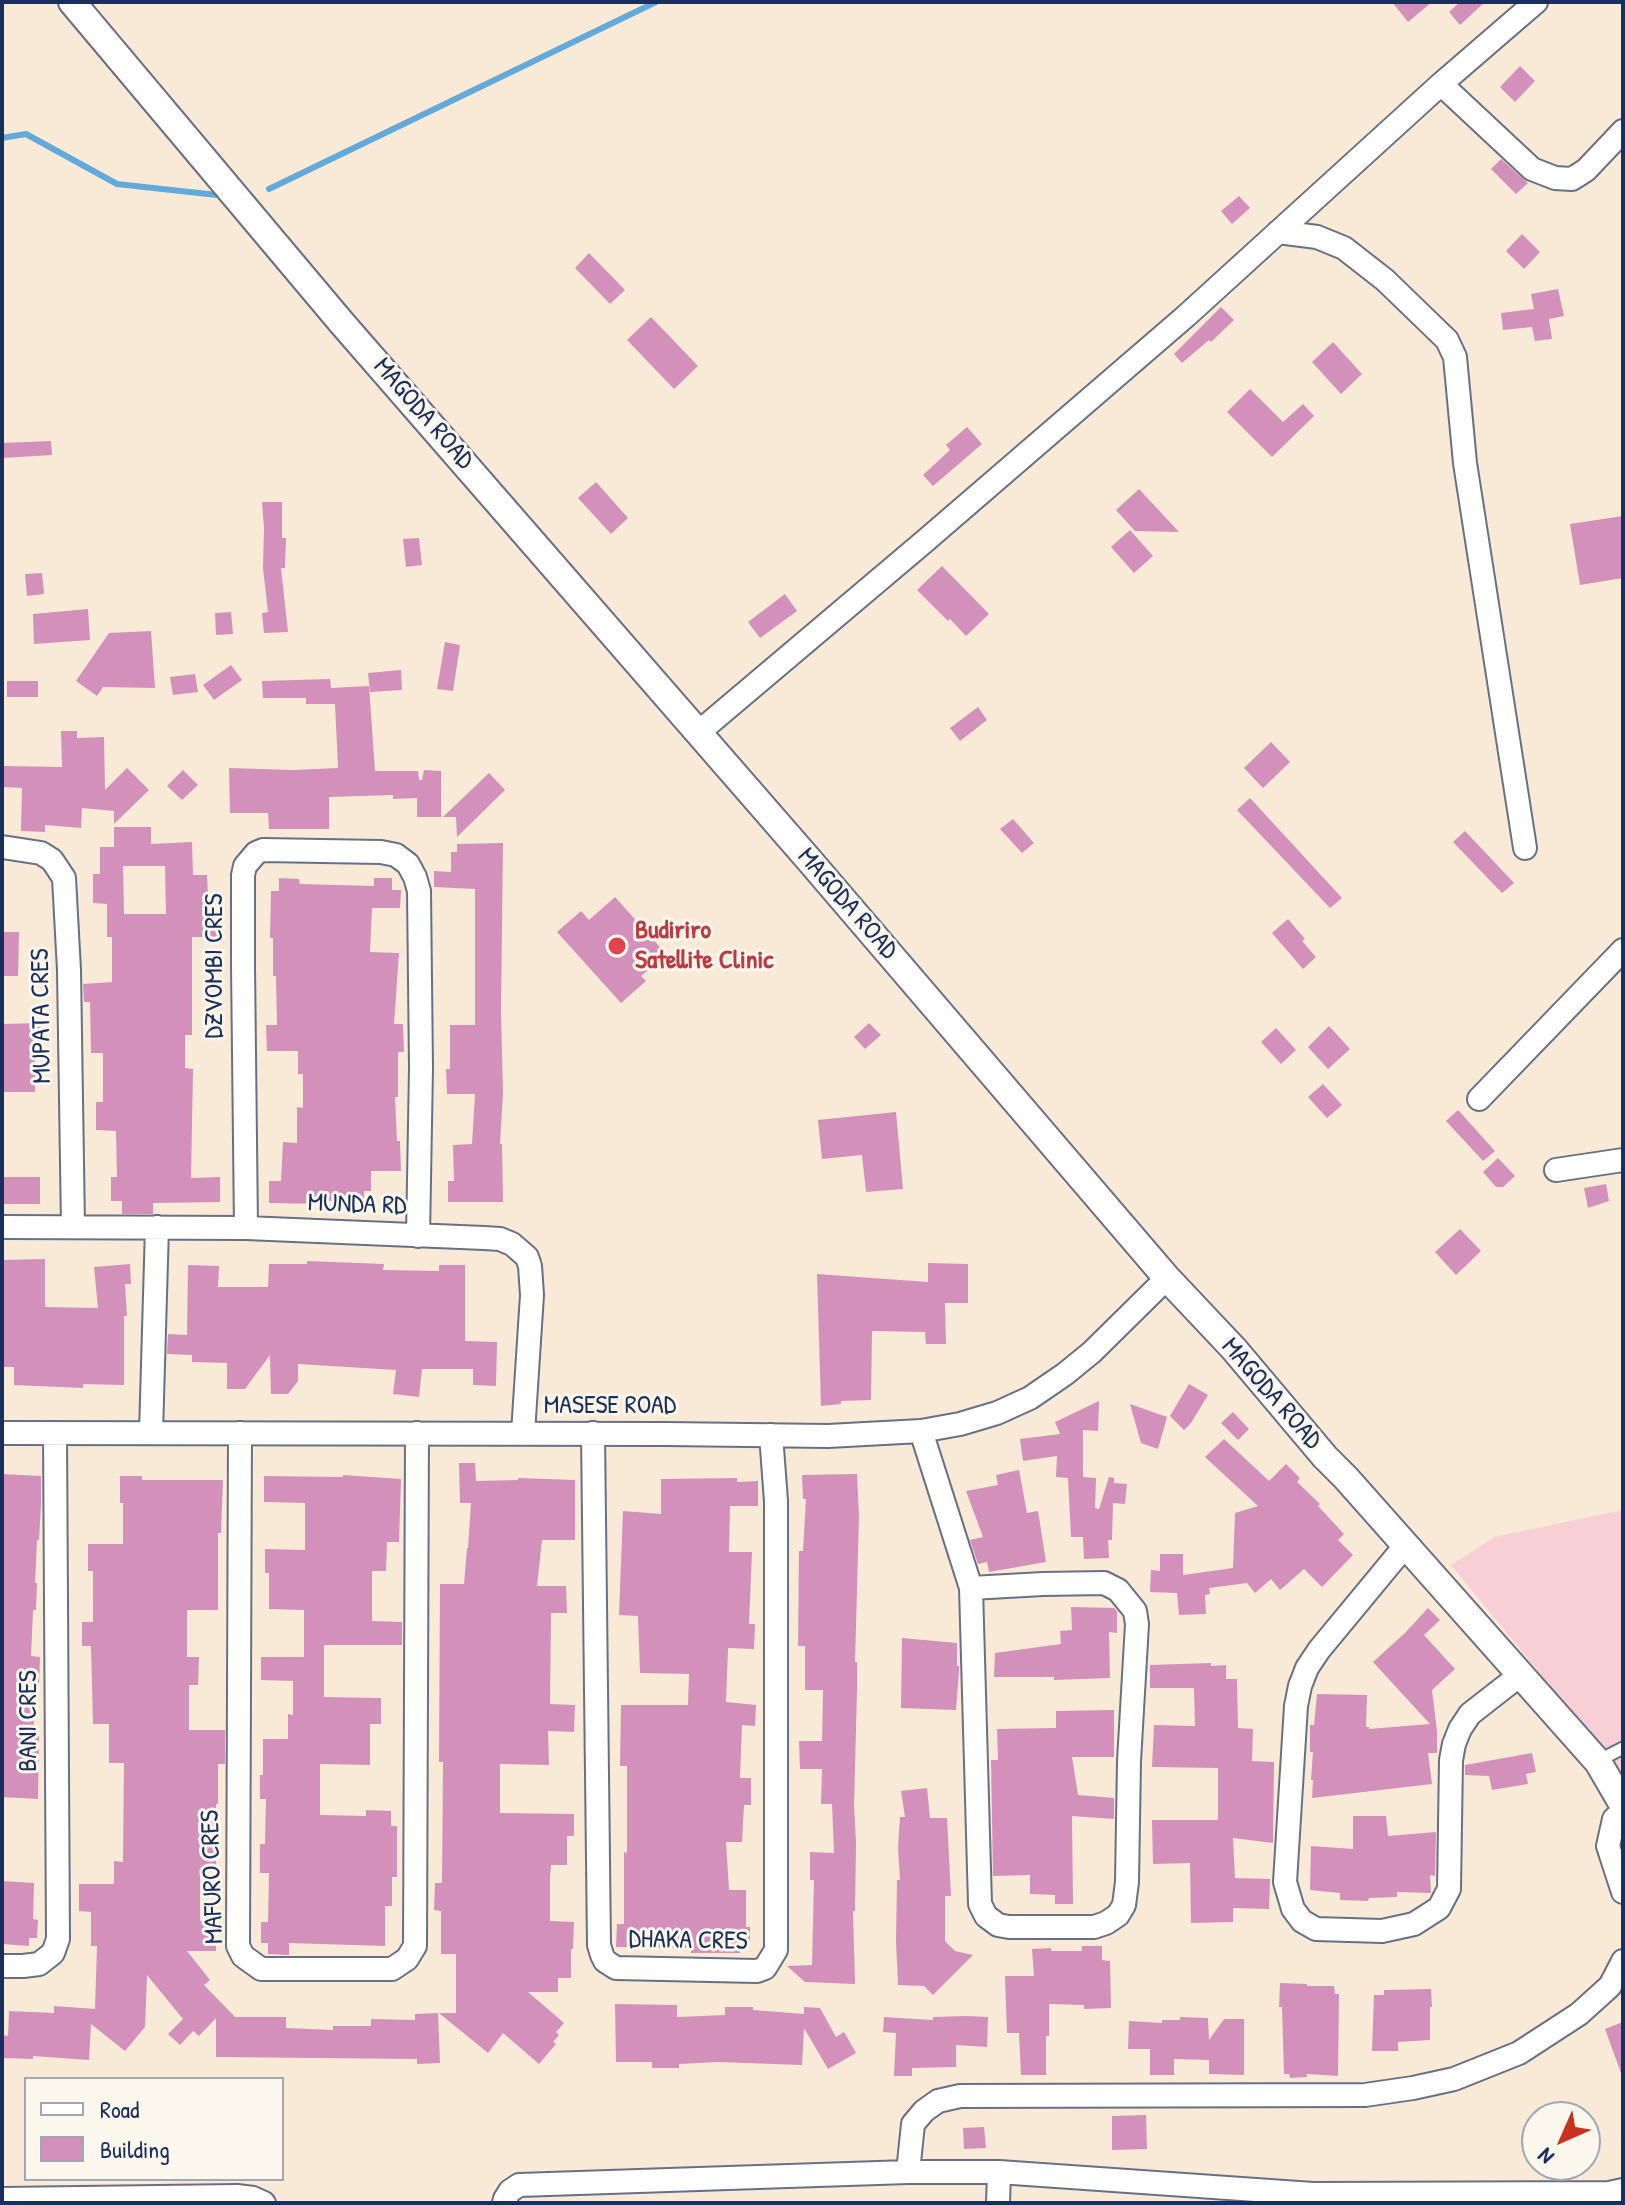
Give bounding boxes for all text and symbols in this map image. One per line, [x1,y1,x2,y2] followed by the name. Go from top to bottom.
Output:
[366,352,480,476] street label: MAGODA ROAD
[790,842,904,966] street label: MAGODA ROAD
[199,894,231,1038] street label: DZVOMBI CRES
[635,915,773,976] place label: Budiriro Satellite Clinic
[606,935,628,957] marker: Budiriro Satellite Clinic
[25,948,59,1084] street label: MUPATA CRES
[307,1188,407,1222] street label: MUNDA RD
[1214,1332,1328,1456] street label: MAGODA ROAD
[544,1390,676,1422] street label: MASESE ROAD
[13,1670,45,1772] street label: BANI CRES
[195,1810,231,1944] street label: MAFURO CRES
[628,1924,748,1958] street label: DHAKA CRES
[24,2077,284,2181] legend
[100,2093,139,2125] text: Road
[1521,2101,1601,2181] north arrow
[100,2133,170,2165] text: Building
[1531,2142,1560,2171] text: N

